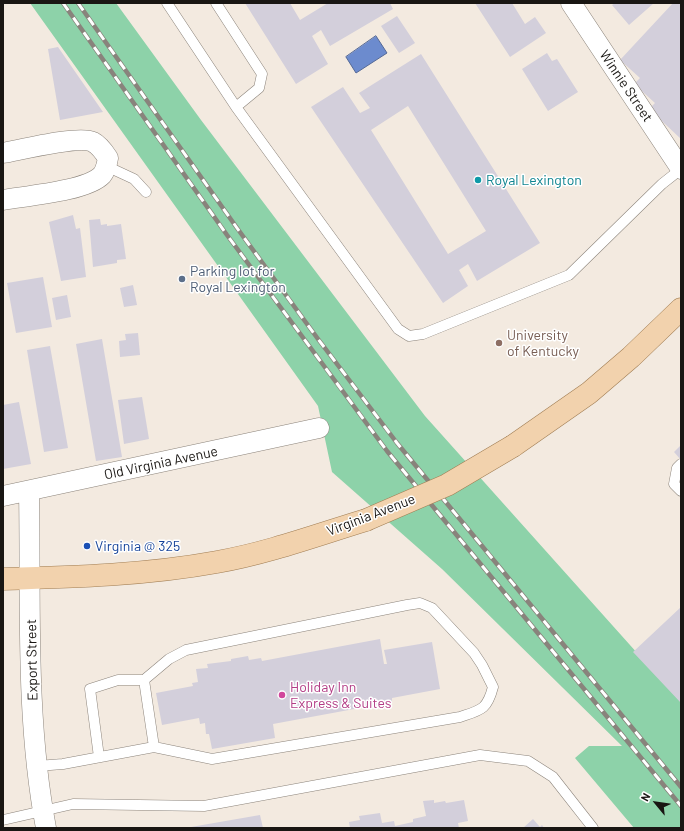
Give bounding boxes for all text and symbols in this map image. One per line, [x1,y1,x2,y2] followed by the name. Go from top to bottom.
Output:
[596,47,656,125] street label: Winnie Street
[486,172,582,188] place label: Royal Lexington
[473,175,483,185] marker: Royal Lexington
[190,263,286,296] place label: Parking lot for Royal Lexington
[177,274,187,284] marker: Parking lot for Royal Lexington
[507,327,579,360] place label: University of Kentucky
[494,338,504,348] marker: University of Kentucky
[103,443,219,483] street label: Old Virginia Avenue
[324,490,418,540] street label: Virginia Avenue
[95,538,180,554] place label: Virginia @ 325
[82,541,92,551] marker: Virginia @ 325
[23,619,41,701] street label: Export Street
[290,679,392,712] place label: Holiday Inn Express & Suites
[277,690,287,700] marker: Holiday Inn Express & Suites
[636,783,676,823] north arrow
[638,791,653,803] text: N

